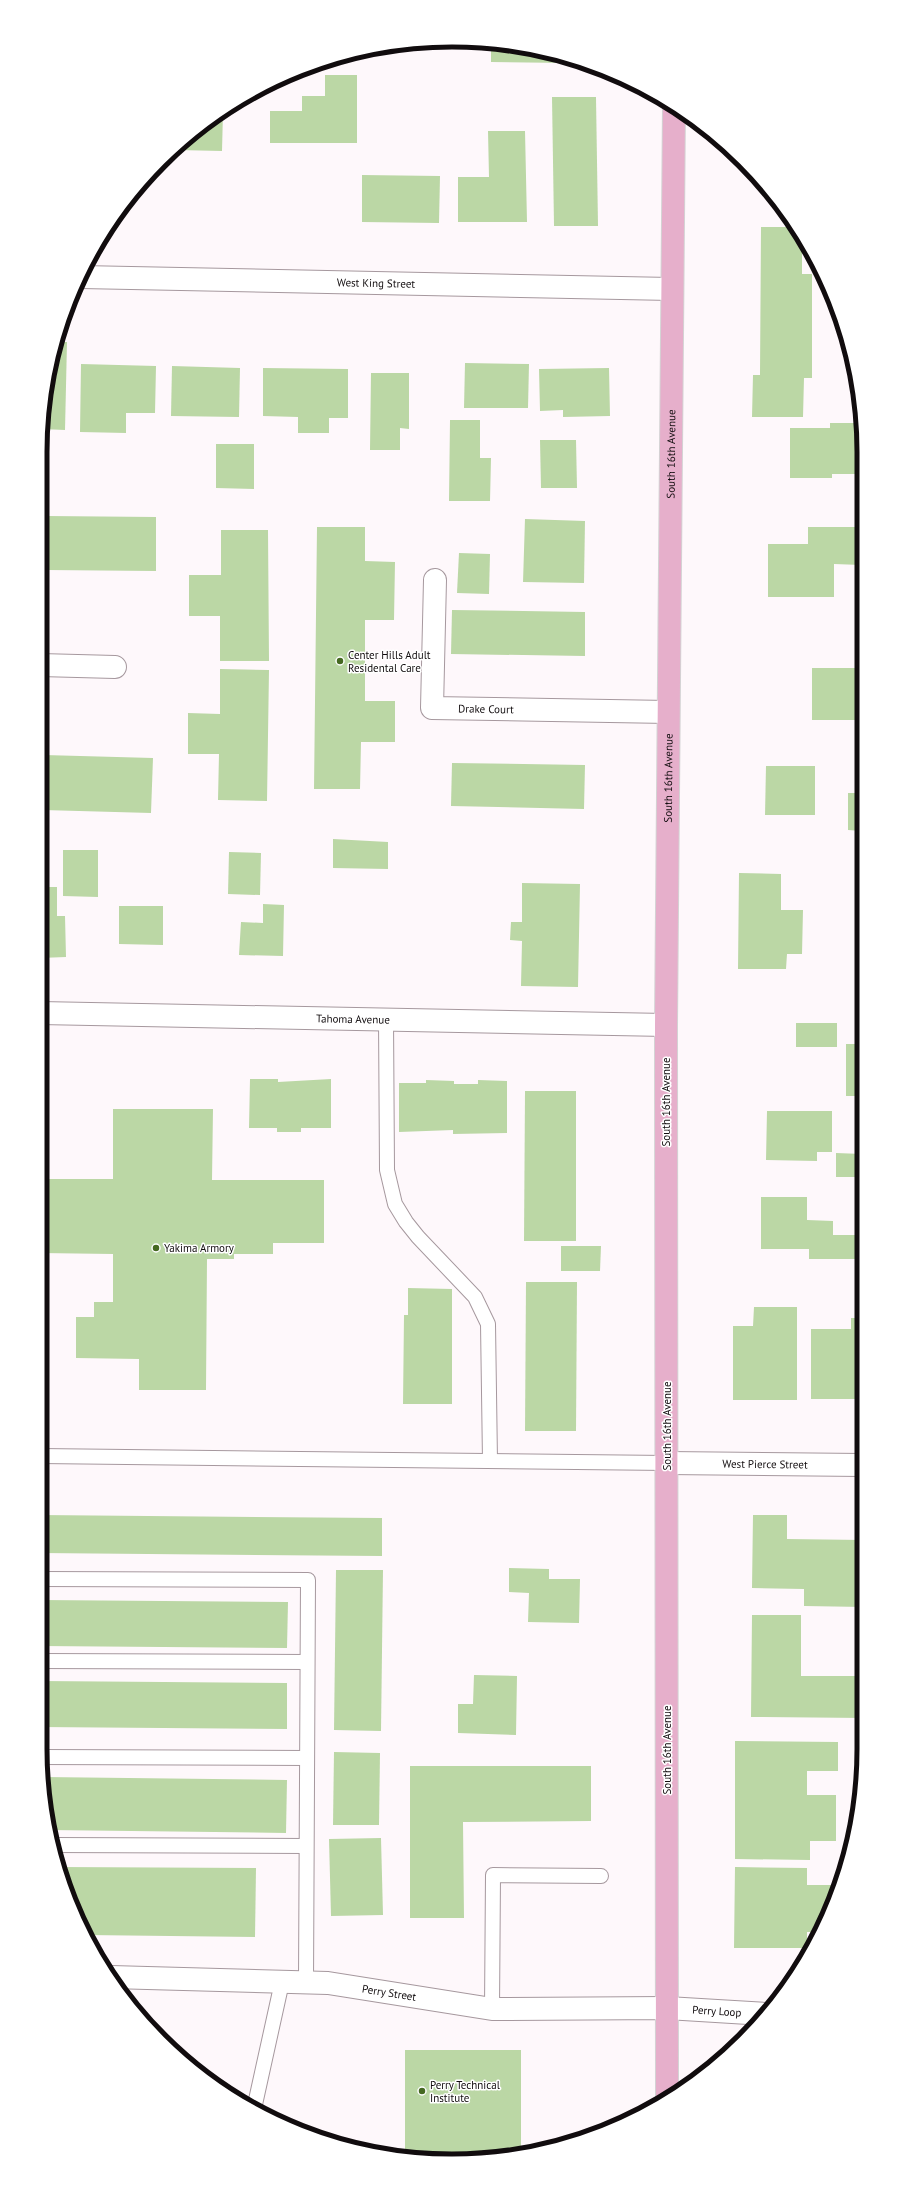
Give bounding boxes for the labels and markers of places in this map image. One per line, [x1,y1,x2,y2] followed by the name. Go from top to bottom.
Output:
[348,648,431,675] place label: Center Hills Adult Residental Care
[335,656,345,666] marker: Center Hills Adult Residental Care
[164,1241,235,1255] place label: Yakima Armory
[151,1243,161,1253] marker: Yakima Armory
[430,2078,501,2105] place label: Perry Technical Institute
[417,2086,427,2096] marker: Perry Technical Institute

